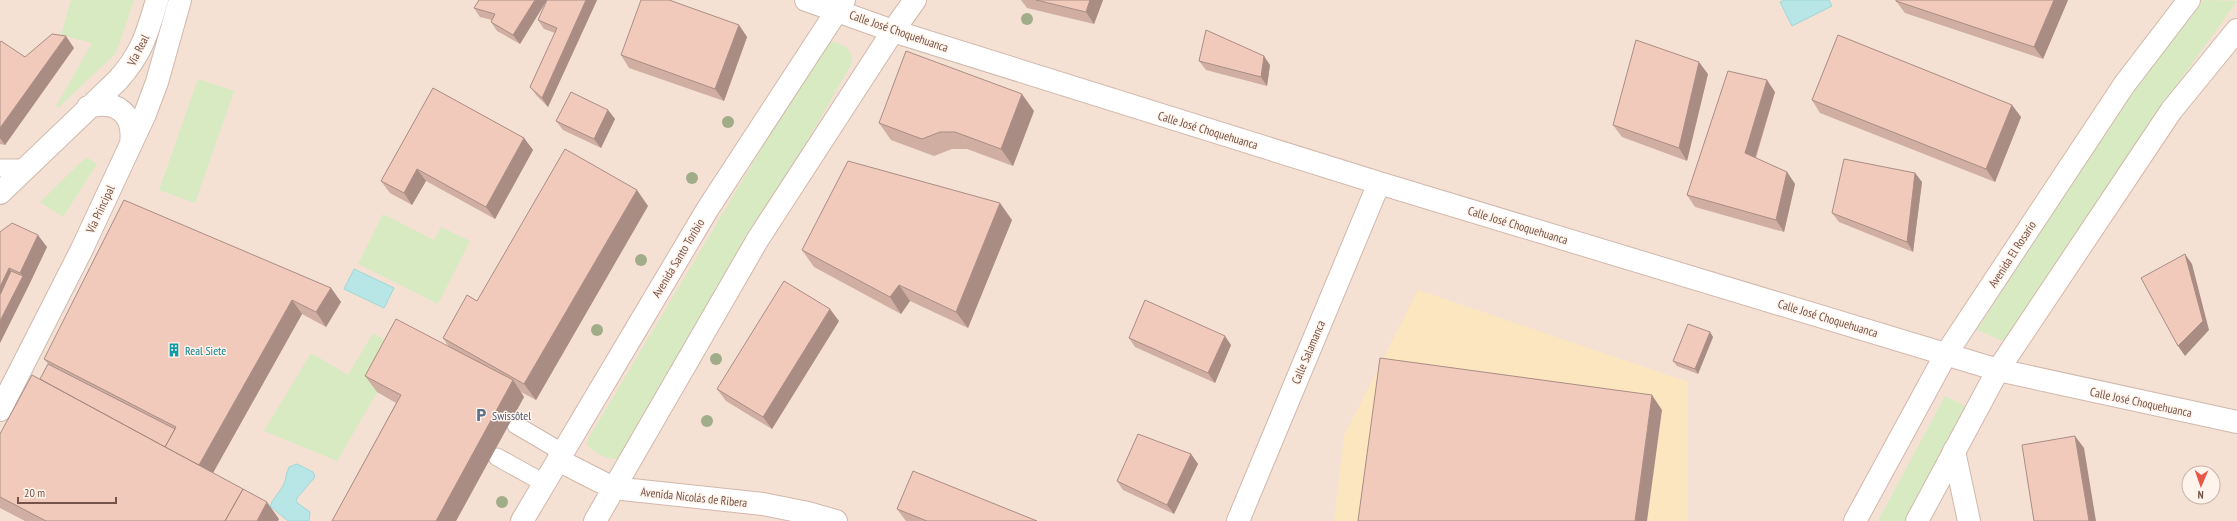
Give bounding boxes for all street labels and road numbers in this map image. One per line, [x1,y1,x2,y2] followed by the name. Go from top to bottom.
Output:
[847,7,951,55] street label: Calle José Choquehuanca
[123,32,152,69] street label: Vía Real
[1156,108,1260,152] street label: Calle José Choquehuanca
[82,183,118,236] street label: Vía Principal
[1466,203,1570,247] street label: Calle José Choquehuanca
[649,216,707,300] street label: Avenida Santo Toribio
[1985,218,2039,290] street label: Avenida El Rosario
[1776,296,1880,340] street label: Calle José Choquehuanca
[1288,318,1328,386] street label: Calle Salamanca
[2089,384,2194,420] street label: Calle José Choquehuanca
[640,484,748,510] street label: Avenida Nicolás de Ribera

